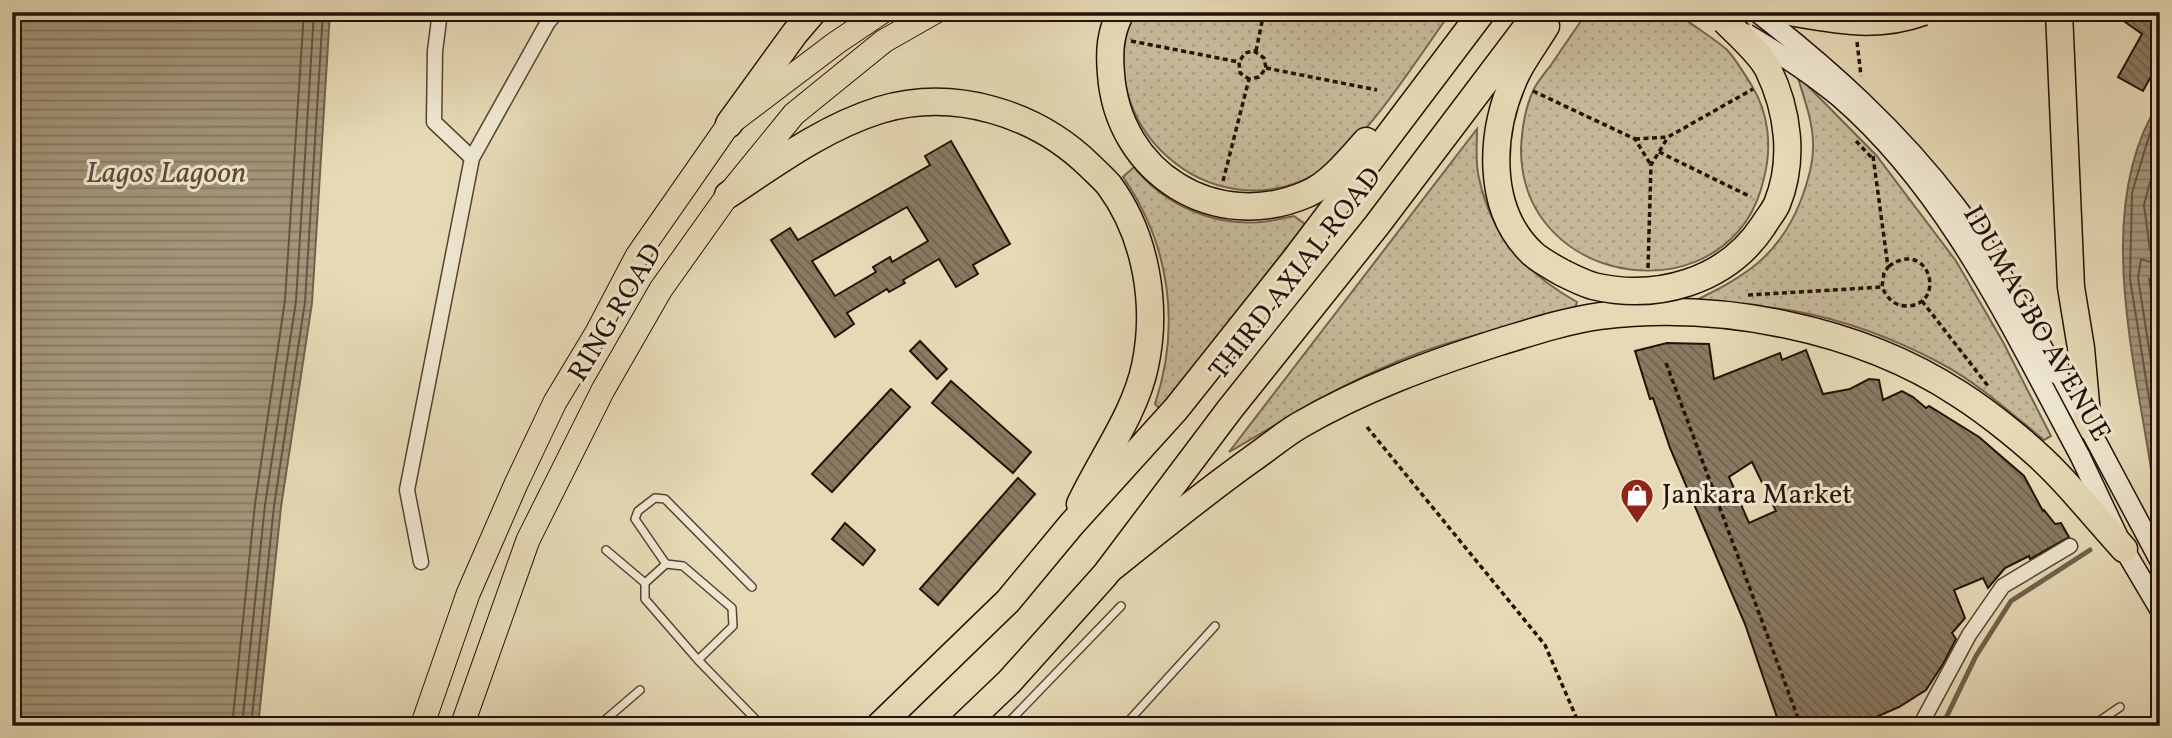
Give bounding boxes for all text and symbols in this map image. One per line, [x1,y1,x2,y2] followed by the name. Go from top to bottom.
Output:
[86,153,246,195] water label: Lagos Lagoon
[1200,159,1392,389] street label: THIRD AXIAL ROAD
[1952,199,2120,449] street label: IDUMAGBO AVENUE
[559,236,673,390] street label: RING ROAD
[1618,476,1656,525] shop icon: Jankara Market
[1662,476,1852,515] place label: Jankara Market

